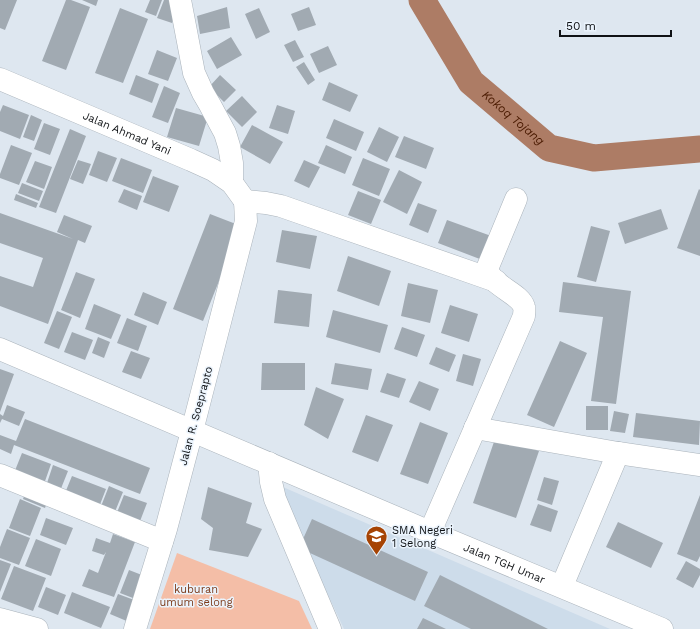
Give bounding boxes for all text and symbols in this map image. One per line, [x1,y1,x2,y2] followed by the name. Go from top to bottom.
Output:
[560,12,671,38] scale bar
[566,19,596,33] text: 50 m
[479,88,547,148] water label: Kokoq Tojang
[81,108,173,157] street label: Jalan Ahmad Yani
[177,365,215,467] street label: Jalan R. Soeprapto
[363,523,389,556] school or university icon: SMA Negeri 1 Selong
[392,524,453,550] place label: SMA Negeri 1 Selong
[462,540,548,586] street label: Jalan TGH Umar
[159,583,233,609] park label: kuburan umum selong

